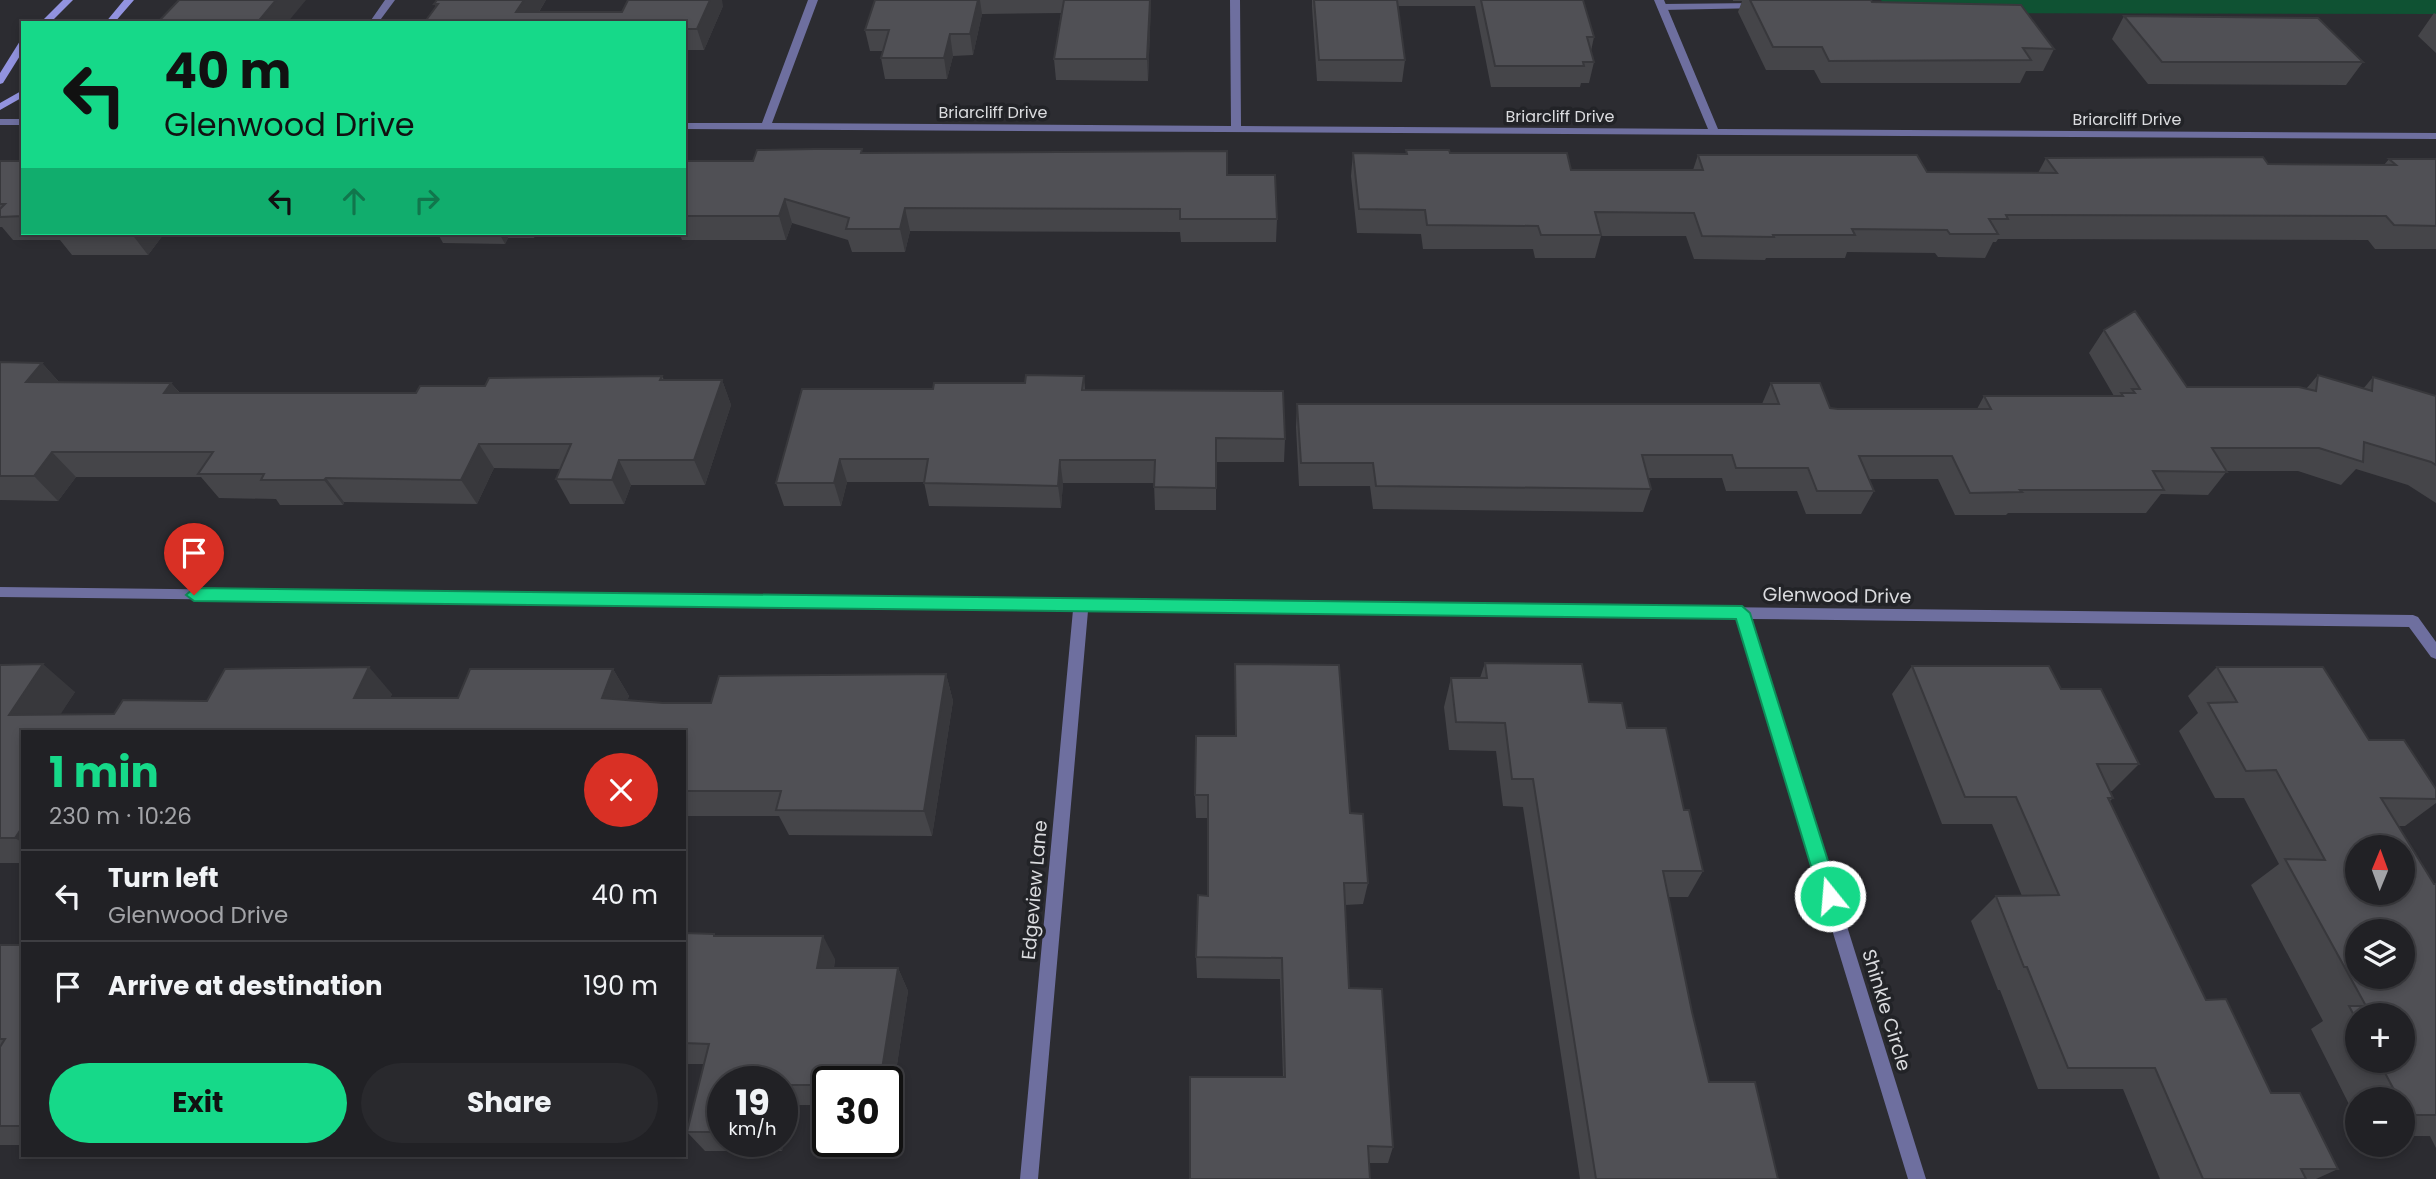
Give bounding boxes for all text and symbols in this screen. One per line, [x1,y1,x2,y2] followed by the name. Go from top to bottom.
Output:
[164,37,291,105] text: 40 m
[49,49,140,140] icon: left
[939,101,1048,124] street label: Briarcliff Drive
[164,102,415,147] text: Glenwood Drive
[1506,105,1615,128] street label: Briarcliff Drive
[2073,108,2182,131] street label: Briarcliff Drive
[262,182,300,220] icon: left
[335,182,373,220] icon: ahead
[408,182,446,220] icon: right
[164,523,224,595] pin
[175,534,213,572] icon: arrive
[1762,581,1912,610] street label: Glenwood Drive
[49,743,159,802] text: 1 min
[584,753,658,827] button: close
[49,800,192,832] text: 230 m · 10:26
[1015,819,1054,961] street label: Edgeview Lane
[2345,835,2415,905] north arrow
[2345,835,2415,1157] map controls
[1793,859,1867,933] position arrow
[108,860,219,896] text: Turn left
[49,877,87,915] icon: left
[592,877,658,913] text: 40 m
[108,899,288,931] text: Glenwood Drive
[2345,919,2415,989] button: layers
[1855,946,1918,1074] street label: Shinkle Circle
[49,968,87,1006] icon: arrive
[108,968,383,1004] text: Arrive at destination
[583,968,658,1004] text: 190 m
[2345,1003,2415,1073] button: +
[49,1063,347,1143] button: Exit
[361,1063,658,1143] button: Share
[812,1066,903,1157] speed limit sign: 30
[735,1078,770,1127] text: 19
[2345,1087,2415,1157] button: −
[729,1116,776,1141] text: km/h

